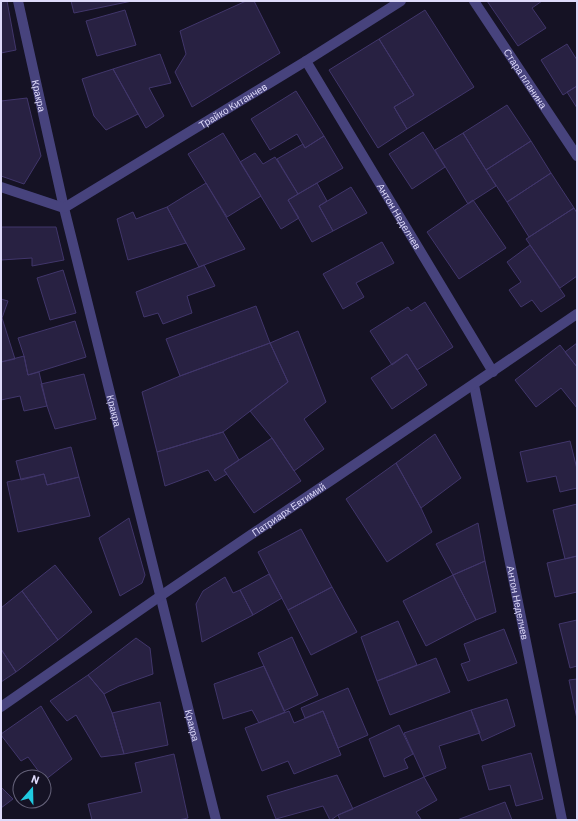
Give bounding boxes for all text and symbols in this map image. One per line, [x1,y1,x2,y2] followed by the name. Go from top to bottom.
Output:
[501,46,550,111] street label: Стара планина
[30,79,49,113] street label: Кракра
[197,80,269,131] street label: Трайко Китанчев
[375,181,424,251] street label: Антон Неделчев
[105,394,124,428] street label: Кракра
[249,480,328,538] street label: Патриарх Евтимий
[505,565,531,641] street label: Антон Неделчев
[183,708,202,743] street label: Кракра
[12,769,52,809] north arrow
[30,772,41,786] text: N

